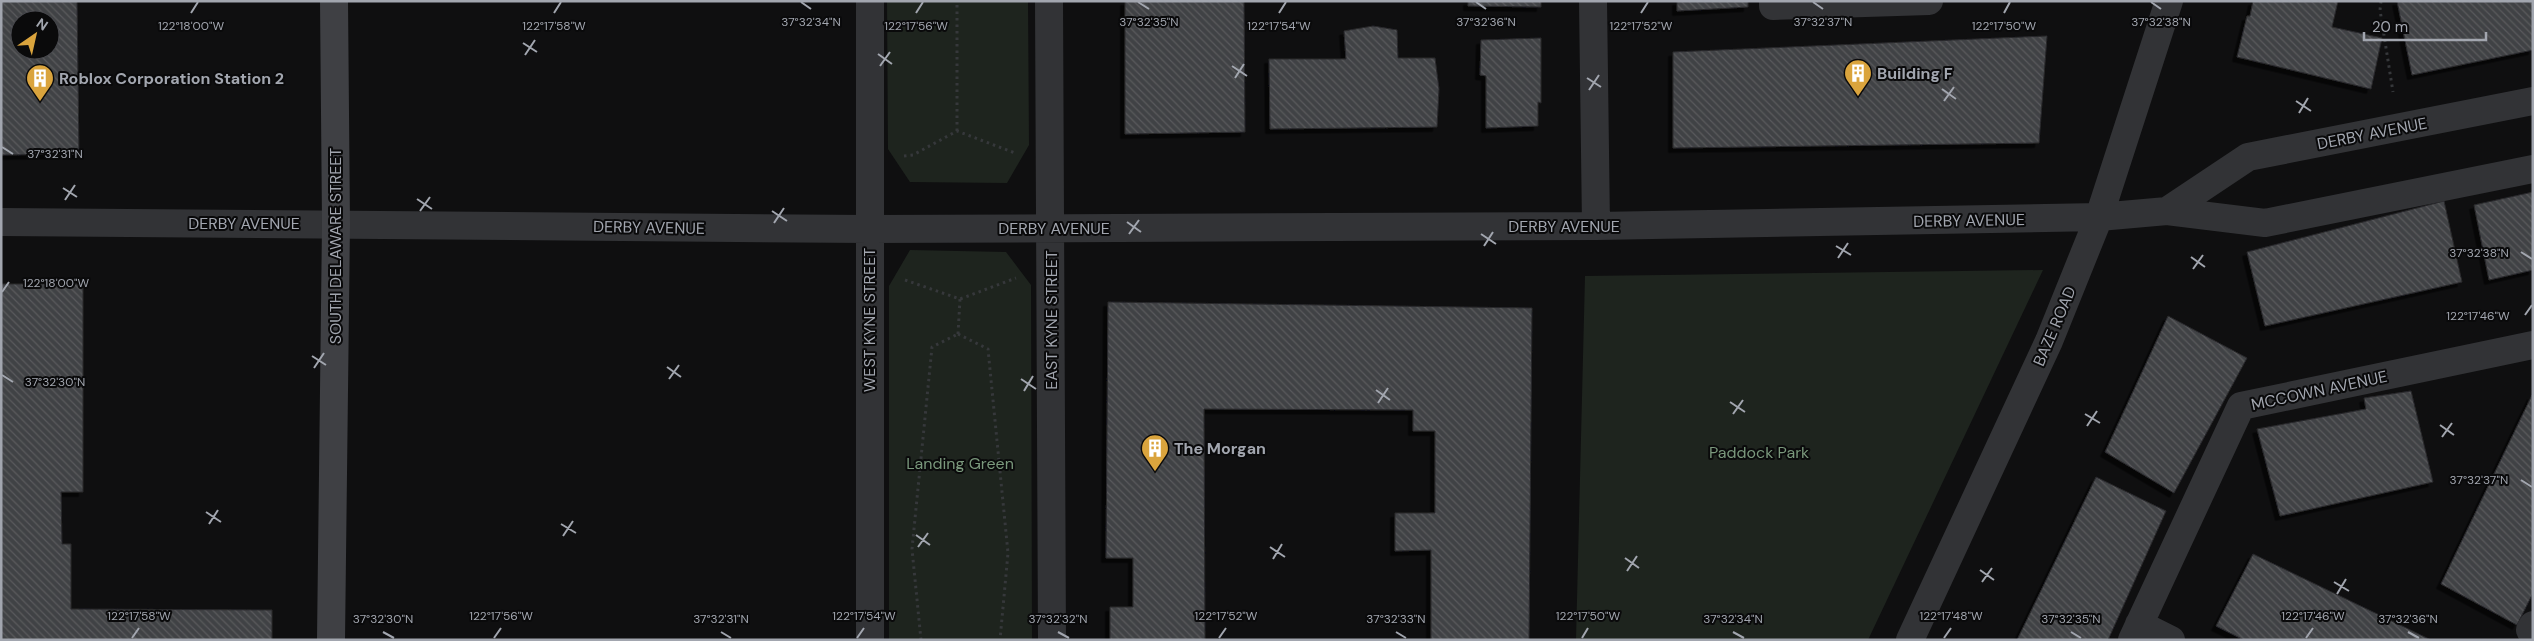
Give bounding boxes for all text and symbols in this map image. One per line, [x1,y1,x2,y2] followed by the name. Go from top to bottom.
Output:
[10,10,60,60] north arrow
[2364,10,2486,42] scale bar
[33,14,52,35] text: N
[781,14,841,30] text: 37°32'34"N
[1119,14,1179,30] text: 37°32'35"N
[1456,14,1516,30] text: 37°32'36"N
[1794,14,1852,30] text: 37°32'37"N
[2131,14,2191,30] text: 37°32'38"N
[2372,17,2408,37] text: 20 m
[158,18,224,34] text: 122°18'00"W
[522,18,586,34] text: 122°17'58"W
[884,18,948,34] text: 122°17'56"W
[1247,18,1311,34] text: 122°17'54"W
[1610,18,1673,34] text: 122°17'52"W
[1972,18,2037,34] text: 122°17'50"W
[1843,58,1873,97] building icon: Building F
[25,63,55,102] building icon: Roblox Corporation Station 2
[1877,63,1953,84] place label: Building F
[59,68,284,89] place label: Roblox Corporation Station 2
[2315,113,2429,154] street label: DERBY AVENUE
[27,146,83,162] text: 37°32'31"N
[325,148,346,344] street label: SOUTH DELAWARE STREET
[1913,209,2025,232] street label: DERBY AVENUE
[188,213,300,234] street label: DERBY AVENUE
[593,216,705,239] street label: DERBY AVENUE
[1508,216,1620,237] street label: DERBY AVENUE
[998,218,1110,239] street label: DERBY AVENUE
[2449,245,2509,261] text: 37°32'38"N
[859,248,880,392] street label: WEST KYNE STREET
[1041,250,1062,390] street label: EAST KYNE STREET
[23,275,89,291] text: 122°18'00"W
[2028,283,2081,369] street label: BAZE ROAD
[2446,308,2510,324] text: 122°17'46"W
[2249,366,2389,415] street label: MCCOWN AVENUE
[25,374,85,390] text: 37°32'30"N
[1140,433,1170,472] building icon: The Morgan
[1174,438,1266,459] place label: The Morgan
[1709,442,1809,463] park label: Paddock Park
[906,453,1014,474] park label: Landing Green
[2450,472,2508,488] text: 37°32'37"N
[107,608,171,624] text: 122°17'58"W
[469,608,533,624] text: 122°17'56"W
[832,608,896,624] text: 122°17'54"W
[1195,608,1258,624] text: 122°17'52"W
[1556,608,1621,624] text: 122°17'50"W
[1919,608,1983,624] text: 122°17'48"W
[2281,608,2345,624] text: 122°17'46"W
[353,611,413,627] text: 37°32'30"N
[693,611,749,627] text: 37°32'31"N
[1028,611,1088,627] text: 37°32'32"N
[1366,611,1426,627] text: 37°32'33"N
[1703,611,1763,627] text: 37°32'34"N
[2041,611,2101,627] text: 37°32'35"N
[2378,611,2438,627] text: 37°32'36"N

